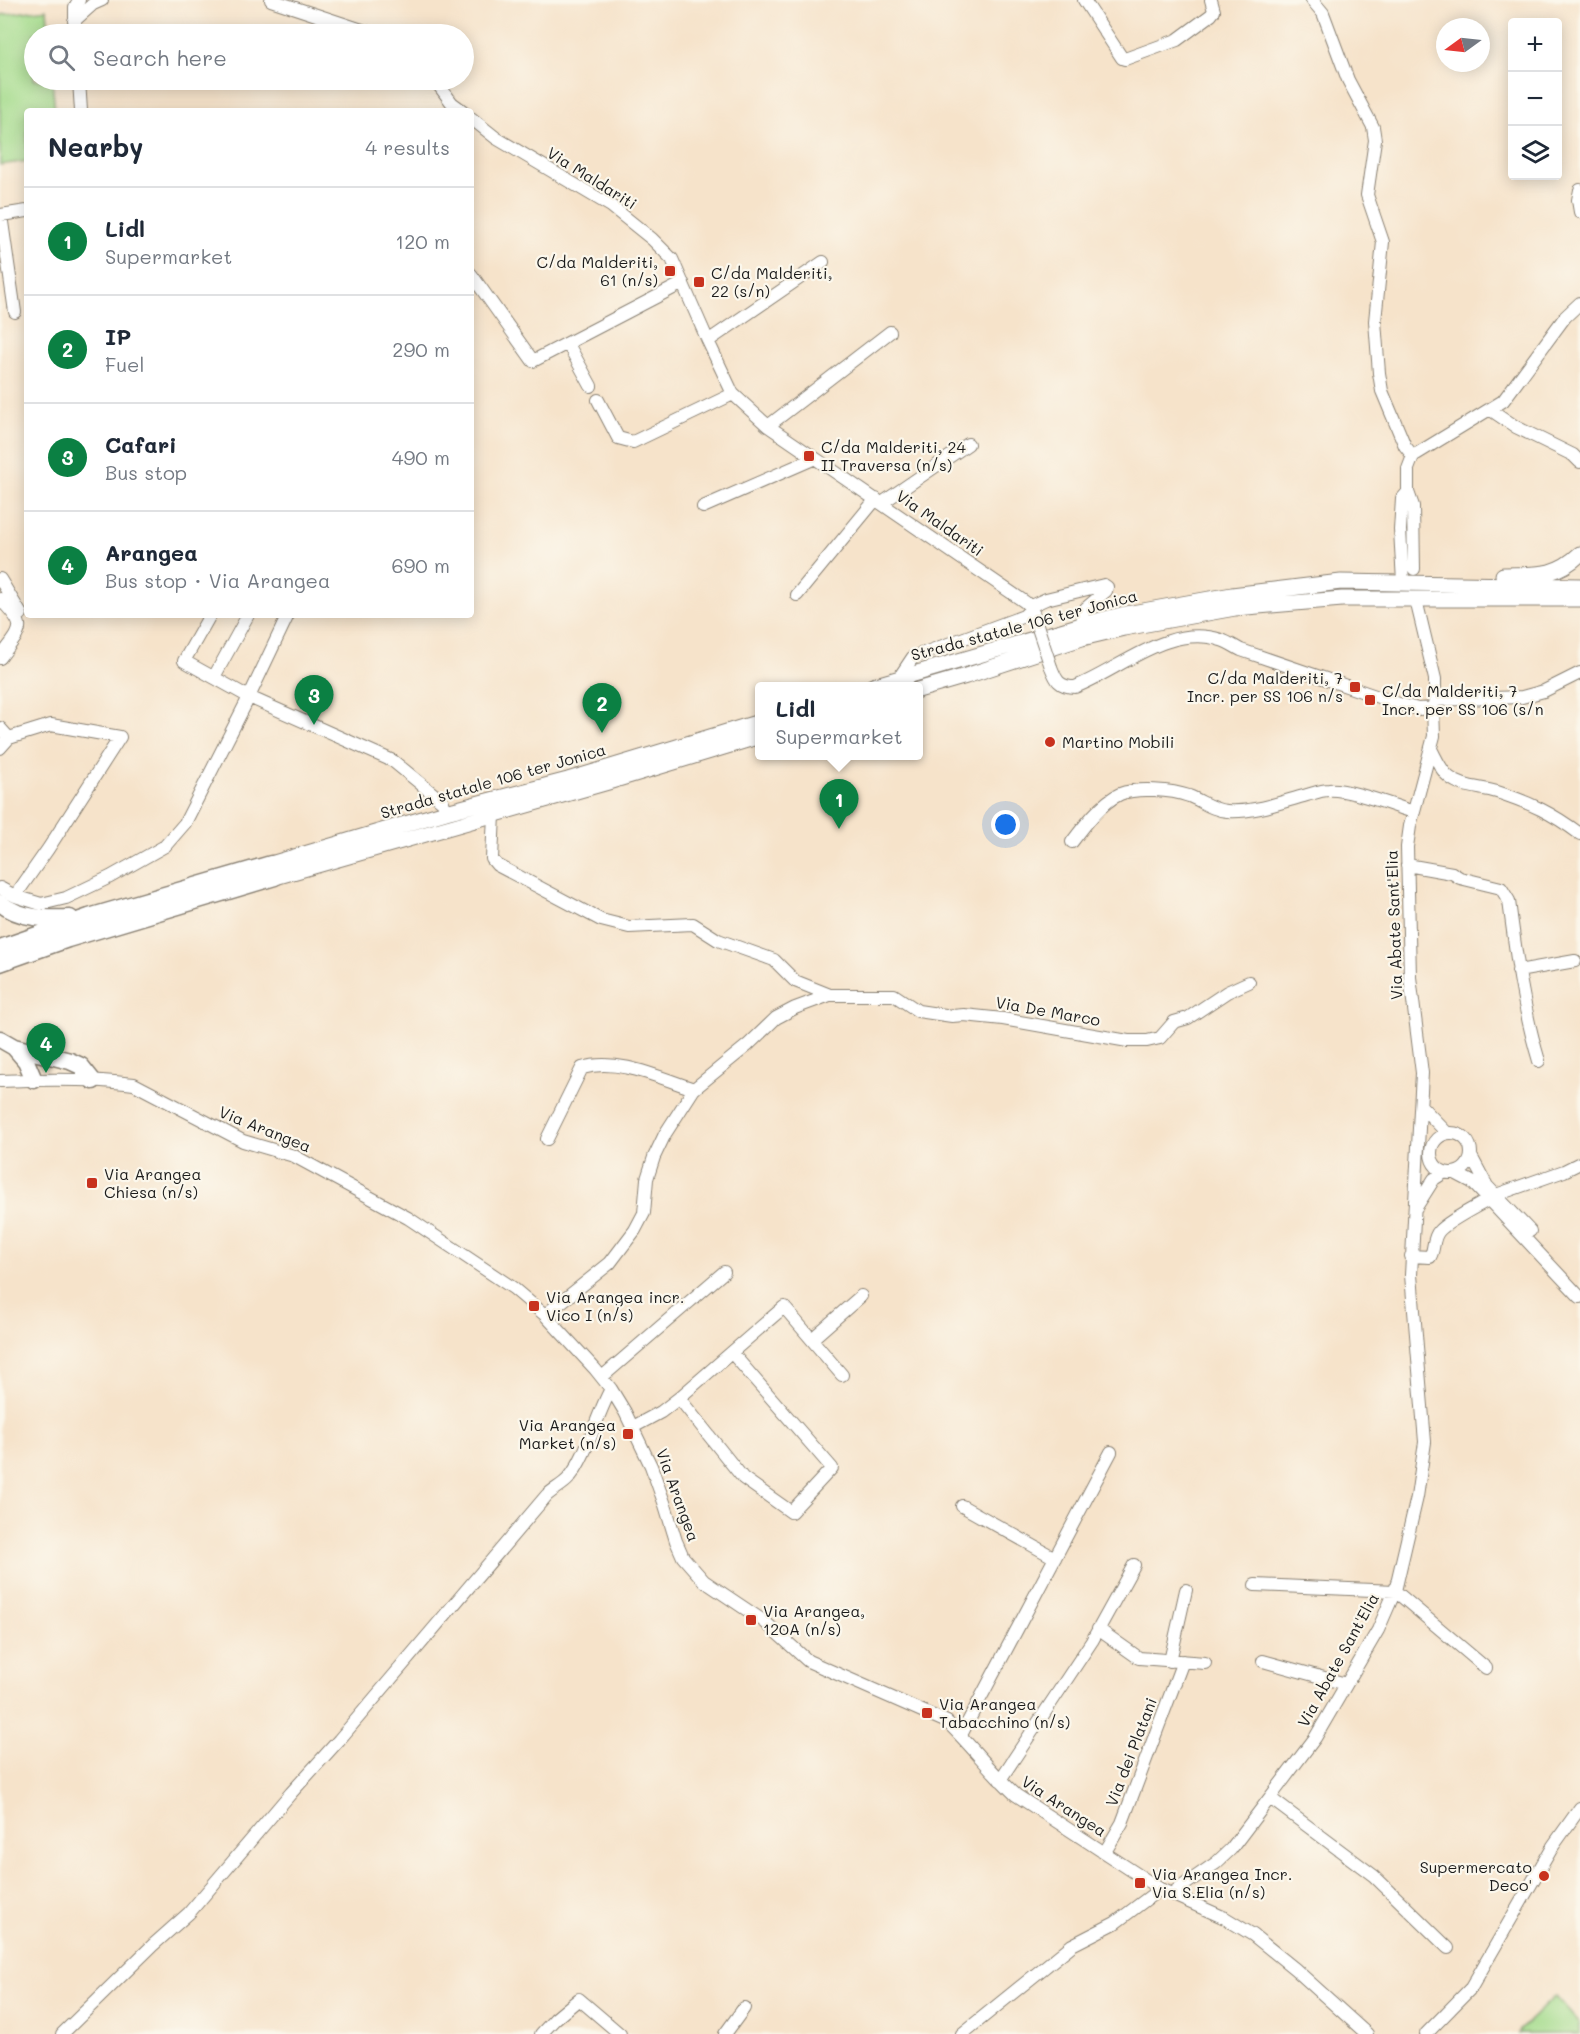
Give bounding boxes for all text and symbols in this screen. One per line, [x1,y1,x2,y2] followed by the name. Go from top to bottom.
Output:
[1436,18,1490,72] north arrow
[1508,18,1562,180] map controls
[1508,18,1562,72] button: +
[24,24,474,90] search box
[45,41,78,74] icon: search
[93,43,227,72] text: Search here
[1508,72,1562,126] button: −
[1508,126,1562,180] button: layers
[48,130,143,164] text: Nearby
[365,134,450,160] text: 4 results
[543,142,641,214] street label: Via Maldariti
[105,214,145,243] text: Lidl
[63,228,72,254] text: 1
[395,228,450,254] text: 120 m
[105,243,232,269] text: Supermarket
[536,251,658,290] place label: C/da Malderiti, 61 (n/s)
[711,262,833,301] place label: C/da Malderiti, 22 (s/n)
[663,264,677,278] marker: C/da Malderiti, 61 (n/s)
[692,275,706,289] marker: C/da Malderiti, 22 (s/n)
[105,322,131,351] text: IP
[62,336,73,362] text: 2
[392,336,450,362] text: 290 m
[105,351,145,377] text: Fuel
[105,430,177,459] text: Cafari
[821,436,967,475] place label: C/da Malderiti, 24 II Traversa (n/s)
[62,444,74,470] text: 3
[392,444,450,470] text: 490 m
[802,449,816,463] marker: C/da Malderiti, 24 II Traversa (n/s)
[105,459,187,485] text: Bus stop
[892,485,988,560] street label: Via Maldariti
[105,538,198,567] text: Arangea
[61,552,74,578] text: 4
[391,552,450,578] text: 690 m
[105,567,330,593] text: Bus stop · Via Arangea
[908,584,1139,665] street label: Strada statale 106 ter Jonica
[1187,667,1343,706] place label: C/da Malderiti, 7 Incr. per SS 106 n/s
[294,676,334,725] pin: 3
[1348,680,1362,694] marker: C/da Malderiti, 7 Incr. per SS 106 n/s
[1382,680,1544,719] place label: C/da Malderiti, 7 Incr. per SS 106 (s/n
[755,682,923,760] popup
[582,684,622,733] pin: 2
[1363,693,1377,707] marker: C/da Malderiti, 7 Incr. per SS 106 (s/n
[775,694,815,723] text: Lidl
[775,723,903,749] text: Supermarket
[1062,731,1174,752] place label: Martino Mobili
[1043,735,1057,749] marker: Martino Mobili
[378,738,608,823] street label: Strada statale 106 ter Jonica
[820,780,858,829] pin: 1
[991,810,1020,839] your location
[1380,850,1407,1000] street label: Via Abate Sant'Elia
[994,991,1102,1030] street label: Via De Marco
[26,1024,66,1073] pin: 4
[216,1101,314,1157] street label: Via Arangea
[104,1163,201,1202] place label: Via Arangea Chiesa (n/s)
[85,1176,99,1190] marker: Via Arangea Chiesa (n/s)
[546,1286,684,1325] place label: Via Arangea incr. Vico I (n/s)
[527,1299,541,1313] marker: Via Arangea incr. Vico I (n/s)
[519,1414,616,1453] place label: Via Arangea Market (n/s)
[621,1427,635,1441] marker: Via Arangea Market (n/s)
[652,1445,705,1544] street label: Via Arangea
[1292,1589,1383,1730] street label: Via Abate Sant'Elia
[763,1600,865,1639] place label: Via Arangea, 120A (n/s)
[744,1613,758,1627] marker: Via Arangea, 120A (n/s)
[939,1693,1070,1732] place label: Via Arangea Tabacchino (n/s)
[1100,1694,1161,1809] street label: Via dei Platani
[920,1706,934,1720] marker: Via Arangea Tabacchino (n/s)
[1018,1770,1111,1841] street label: Via Arangea
[1420,1856,1532,1895] place label: Supermercato Deco'
[1152,1863,1293,1902] place label: Via Arangea Incr. Via S.Elia (n/s)
[1537,1869,1551,1883] marker: Supermercato Deco'
[1133,1876,1147,1890] marker: Via Arangea Incr. Via S.Elia (n/s)

